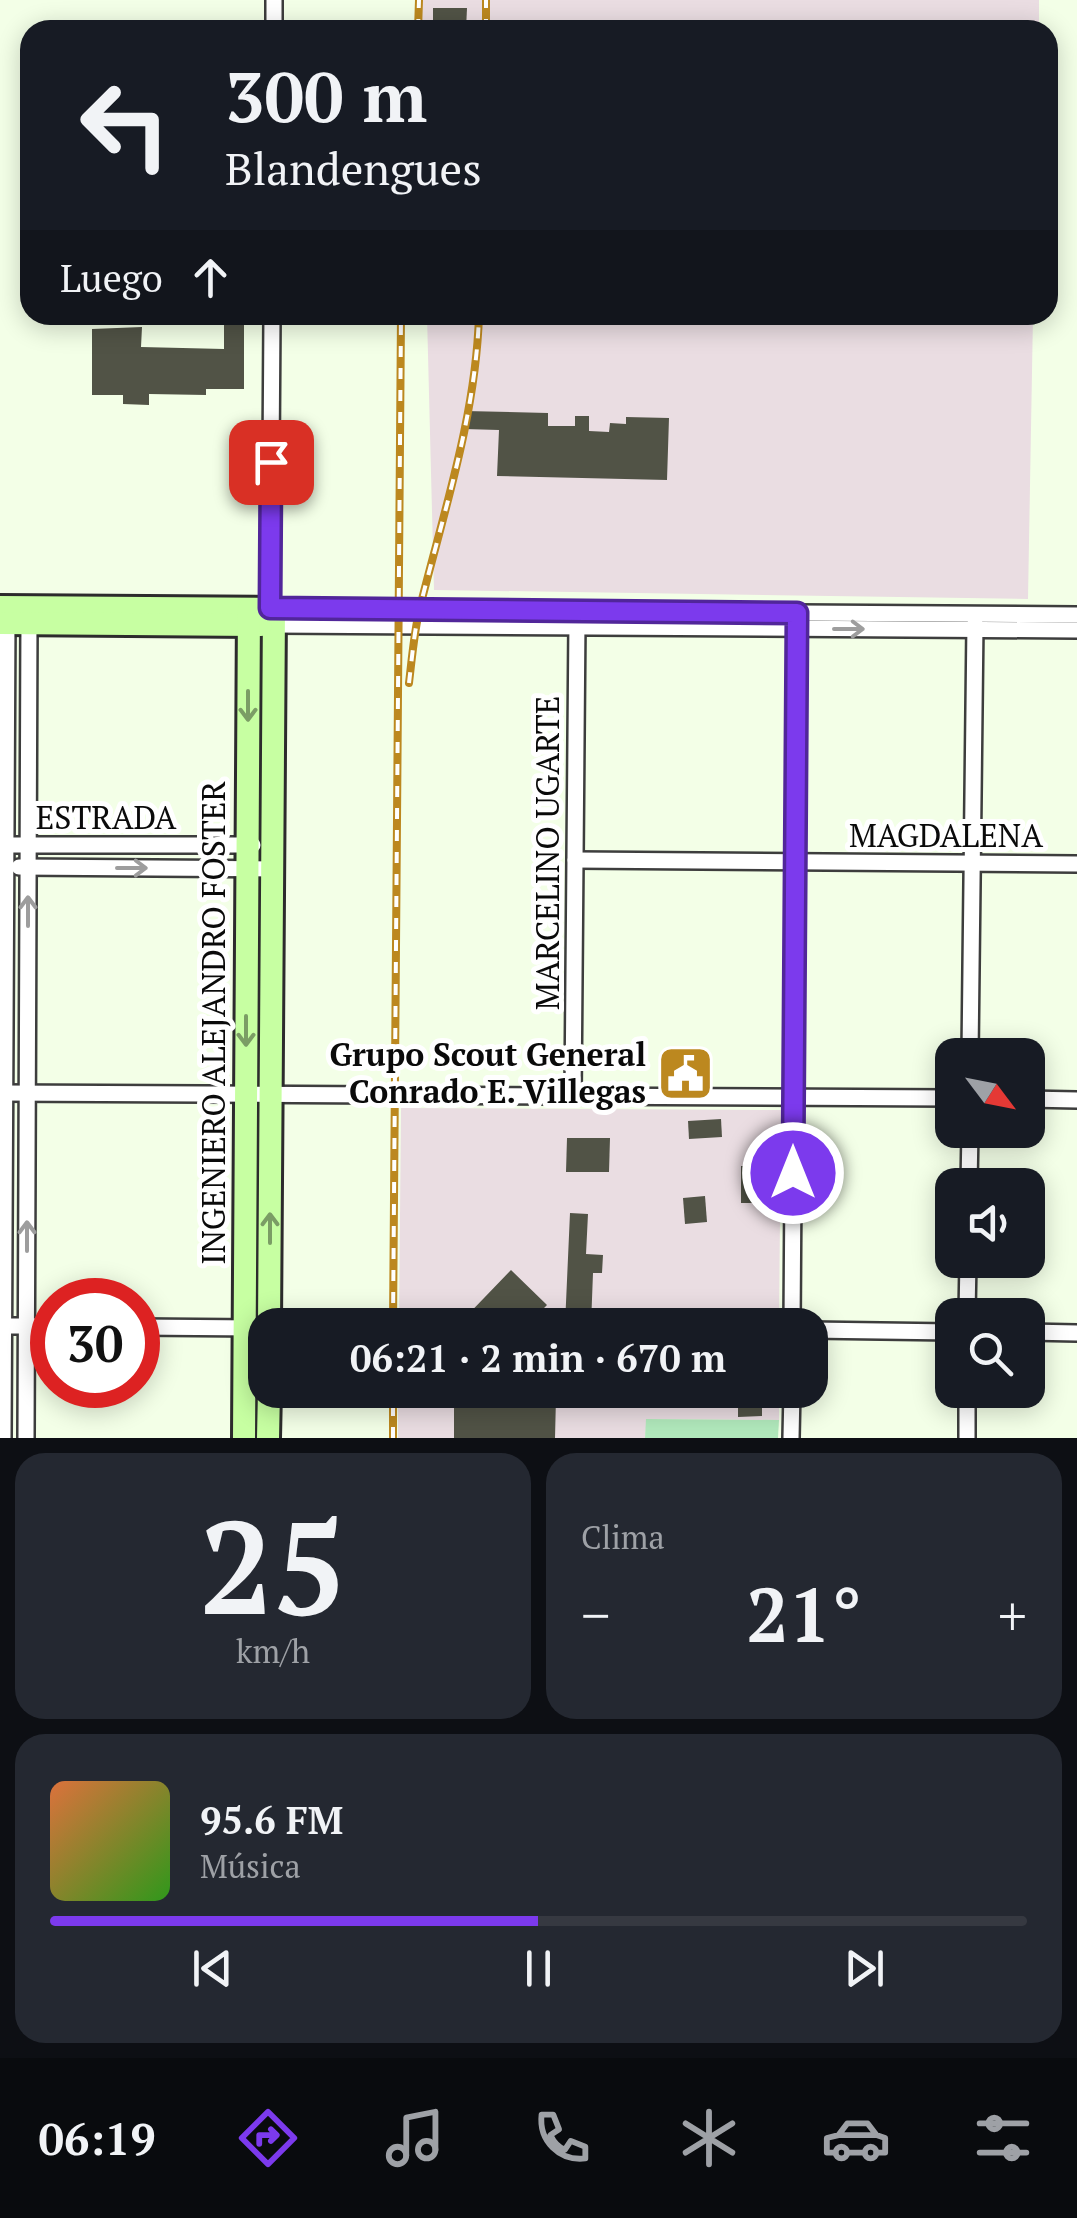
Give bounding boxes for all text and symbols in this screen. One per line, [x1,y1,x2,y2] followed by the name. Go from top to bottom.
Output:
[225,49,427,142] text: 300 m
[60,60,190,190] icon: left
[225,138,482,198] text: Blandengues
[183,250,238,305] icon: ahead
[60,253,163,303] text: Luego
[229,420,314,505] pin
[244,435,299,490] icon: arrive
[832,620,865,638] one-way arrow
[238,690,258,722] one-way arrow
[526,696,568,1010] street label: MARCELINO UGARTE
[192,781,234,1265] street label: INGENIERO ALEJANDRO FOSTER
[36,796,176,838] street label: ESTRADA
[849,814,1043,856] street label: MAGDALENA
[116,858,148,878] one-way arrow
[18,895,38,928] one-way arrow
[236,1014,256,1047] one-way arrow
[329,1033,646,1112] place label: Grupo Scout General Conrado E. Villegas
[935,1038,1045,1148] north arrow
[935,1038,1045,1408] map controls
[655,1043,715,1103] public building icon: Grupo Scout General Conrado E. Villegas
[741,1121,845,1225] position arrow
[935,1168,1045,1278] button: sound
[260,1212,280,1244] one-way arrow
[18,1220,36,1252] one-way arrow
[30,1278,160,1408] speed limit sign: 30
[935,1298,1045,1408] button: search
[350,1333,726,1383] text: 06:21 · 2 min · 670 m
[200,1479,346,1651] text: 25
[581,1516,665,1558] text: Clima
[746,1564,862,1663] text: 21°
[581,1578,610,1651] text: −
[998,1578,1027,1651] text: +
[236,1630,310,1672] text: km/h
[200,1795,343,1845] text: 95.6 FM
[200,1845,301,1887] text: Música
[185,1941,240,1996] icon: previous
[511,1941,566,1996] icon: pause
[837,1941,892,1996] icon: next
[233,2103,303,2173] icon: directions
[380,2103,450,2173] icon: music
[527,2103,597,2173] icon: phone
[674,2103,744,2173] icon: climate
[821,2103,891,2173] icon: car
[968,2103,1038,2173] icon: filters
[39,2108,156,2168] text: 06:19

